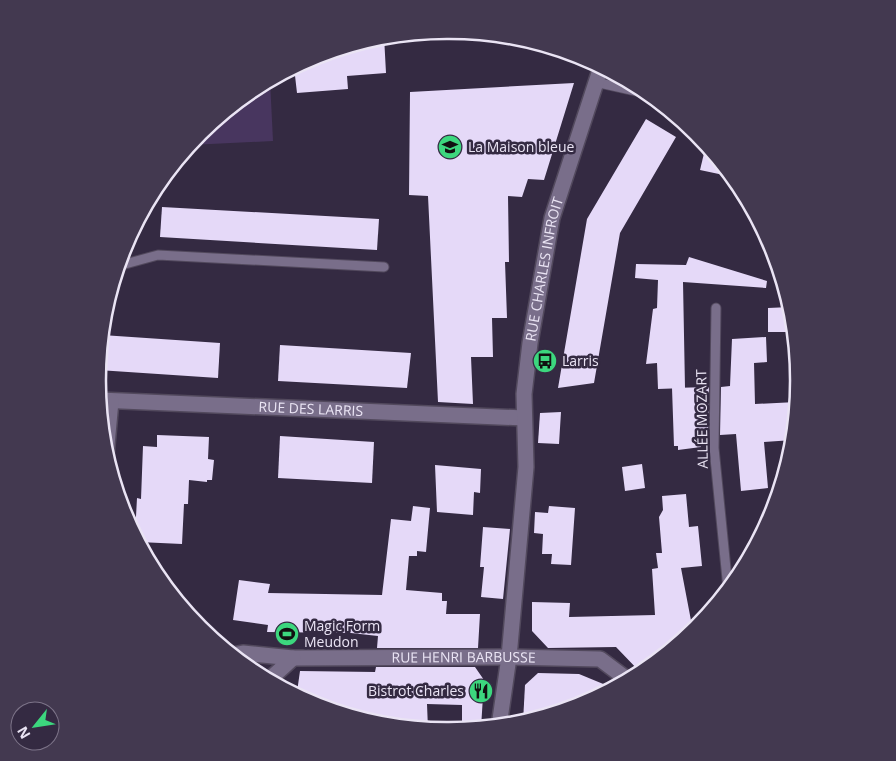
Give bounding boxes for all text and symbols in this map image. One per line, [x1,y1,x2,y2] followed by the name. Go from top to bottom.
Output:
[437,134,463,160] school or university icon: La Maison bleue
[468,137,574,156] place label: La Maison bleue
[521,194,567,343] street label: RUE CHARLES INFROIT
[532,348,558,374] bus stop icon: Larris
[562,351,599,370] place label: Larris
[691,369,712,469] street label: ALLÉE MOZART
[258,397,363,420] street label: RUE DES LARRIS
[304,616,380,651] place label: Magic Form Meudon
[274,621,300,647] sports icon: Magic Form Meudon
[391,647,536,667] street label: RUE HENRI BARBUSSE
[468,678,494,704] restaurant icon: Bistrot Charles
[368,681,464,700] place label: Bistrot Charles
[10,701,60,751] north arrow
[12,723,34,742] text: N

